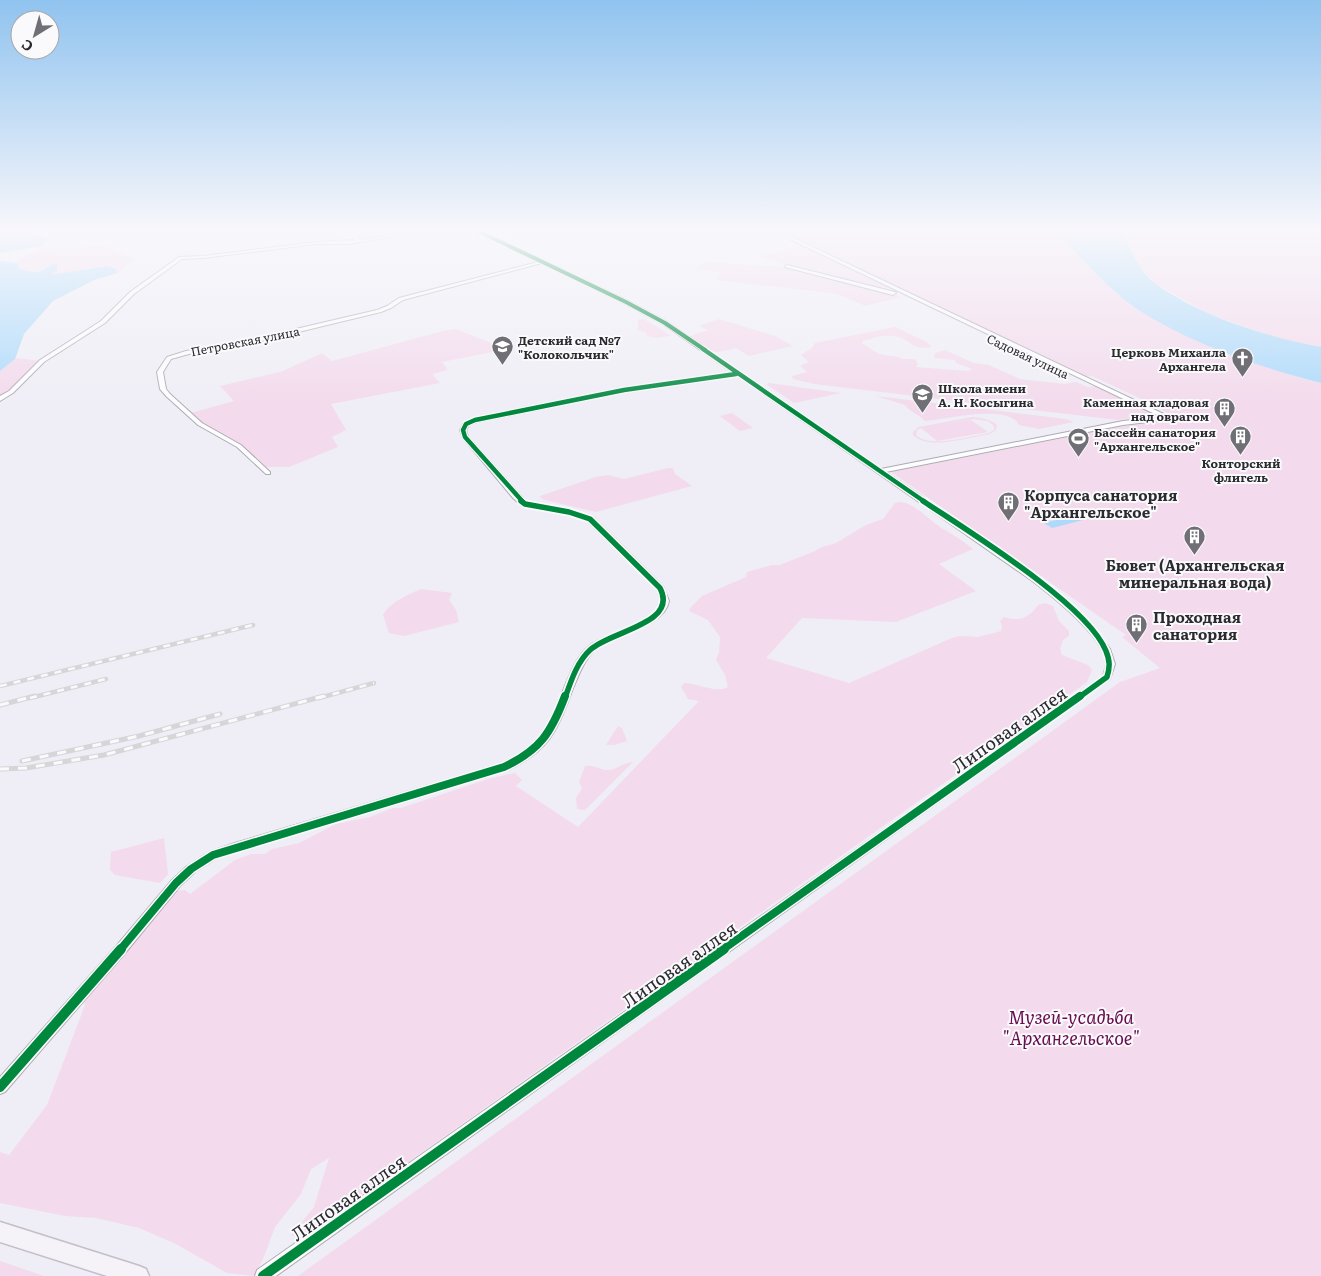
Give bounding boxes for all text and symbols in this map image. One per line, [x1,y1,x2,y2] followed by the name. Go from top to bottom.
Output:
[10,10,60,60] north arrow
[17,35,37,57] text: С
[189,322,302,360] street label: Петровская улица
[984,329,1072,383] street label: Садовая улица
[518,331,621,363] place label: Детский сад №7 "Колокольчик"
[490,335,514,366] school or university icon: Детский сад №7 "Колокольчик"
[1111,343,1226,375] place label: Церковь Михаила Архангела
[1230,347,1254,378] church icon: Церковь Михаила Архангела
[938,379,1034,411] place label: Школа имени А. Н. Косыгина
[910,383,934,414] school or university icon: Школа имени А. Н. Косыгина
[1083,393,1209,425] place label: Каменная кладовая над оврагом
[1213,397,1237,428] building icon: Каменная кладовая над оврагом
[1094,423,1216,455] place label: Бассейн санатория "Архангельское"
[1229,424,1253,455] building icon: Конторский флигель
[1066,427,1090,458] sports icon: Бассейн санатория "Архангельское"
[1201,454,1281,486] place label: Конторский флигель
[1024,483,1178,523] place label: Корпуса санатория "Архангельское"
[996,491,1020,522] building icon: Корпуса санатория "Архангельское"
[1183,524,1207,555] building icon: Бювет (Архангельская минеральная вода)
[1105,553,1285,593] place label: Бювет (Архангельская минеральная вода)
[1153,605,1242,645] place label: Проходная санатория
[1125,613,1149,644] building icon: Проходная санатория
[946,679,1072,779] street label: Липовая аллея
[616,914,742,1014] street label: Липовая аллея
[1002,1003,1140,1051] park label: Музей-усадьба "Архангельское"
[285,1147,411,1247] street label: Липовая аллея

